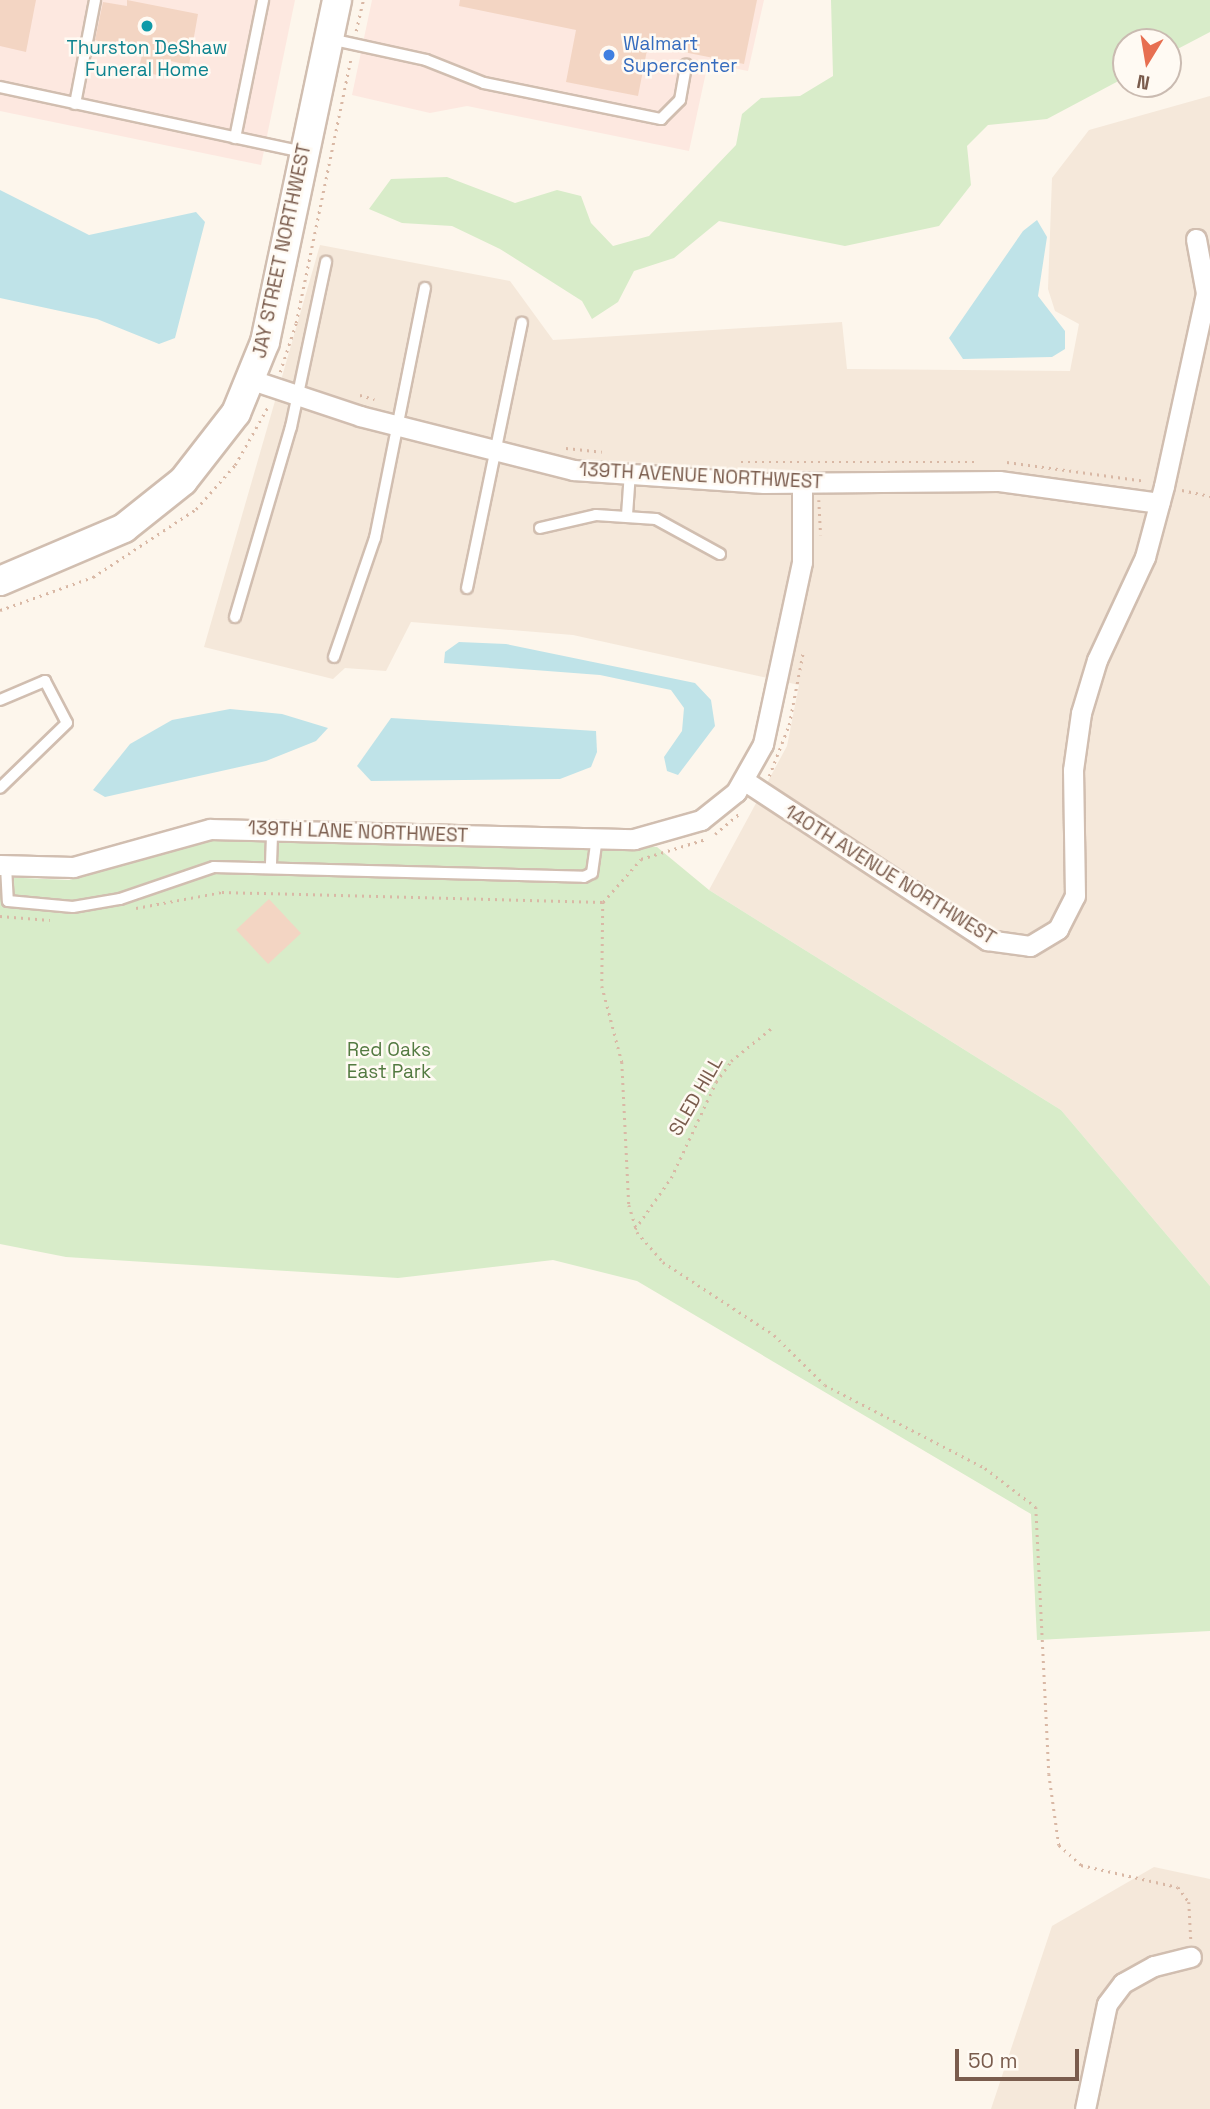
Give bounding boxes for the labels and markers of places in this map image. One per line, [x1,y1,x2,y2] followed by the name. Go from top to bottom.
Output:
[139,18,155,34] marker: Thurston DeShaw Funeral Home
[623,33,737,77] place label: Walmart Supercenter
[67,37,227,81] place label: Thurston DeShaw Funeral Home
[601,47,617,63] marker: Walmart Supercenter

